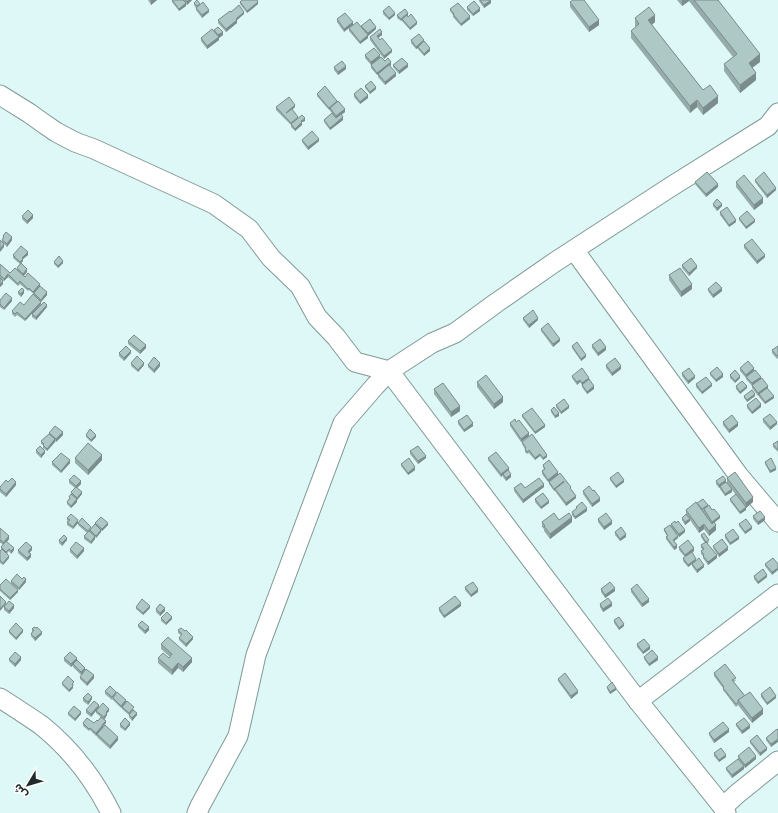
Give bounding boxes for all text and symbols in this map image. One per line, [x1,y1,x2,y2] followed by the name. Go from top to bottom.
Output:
[8,765,48,805] north arrow
[11,781,30,801] text: ش

